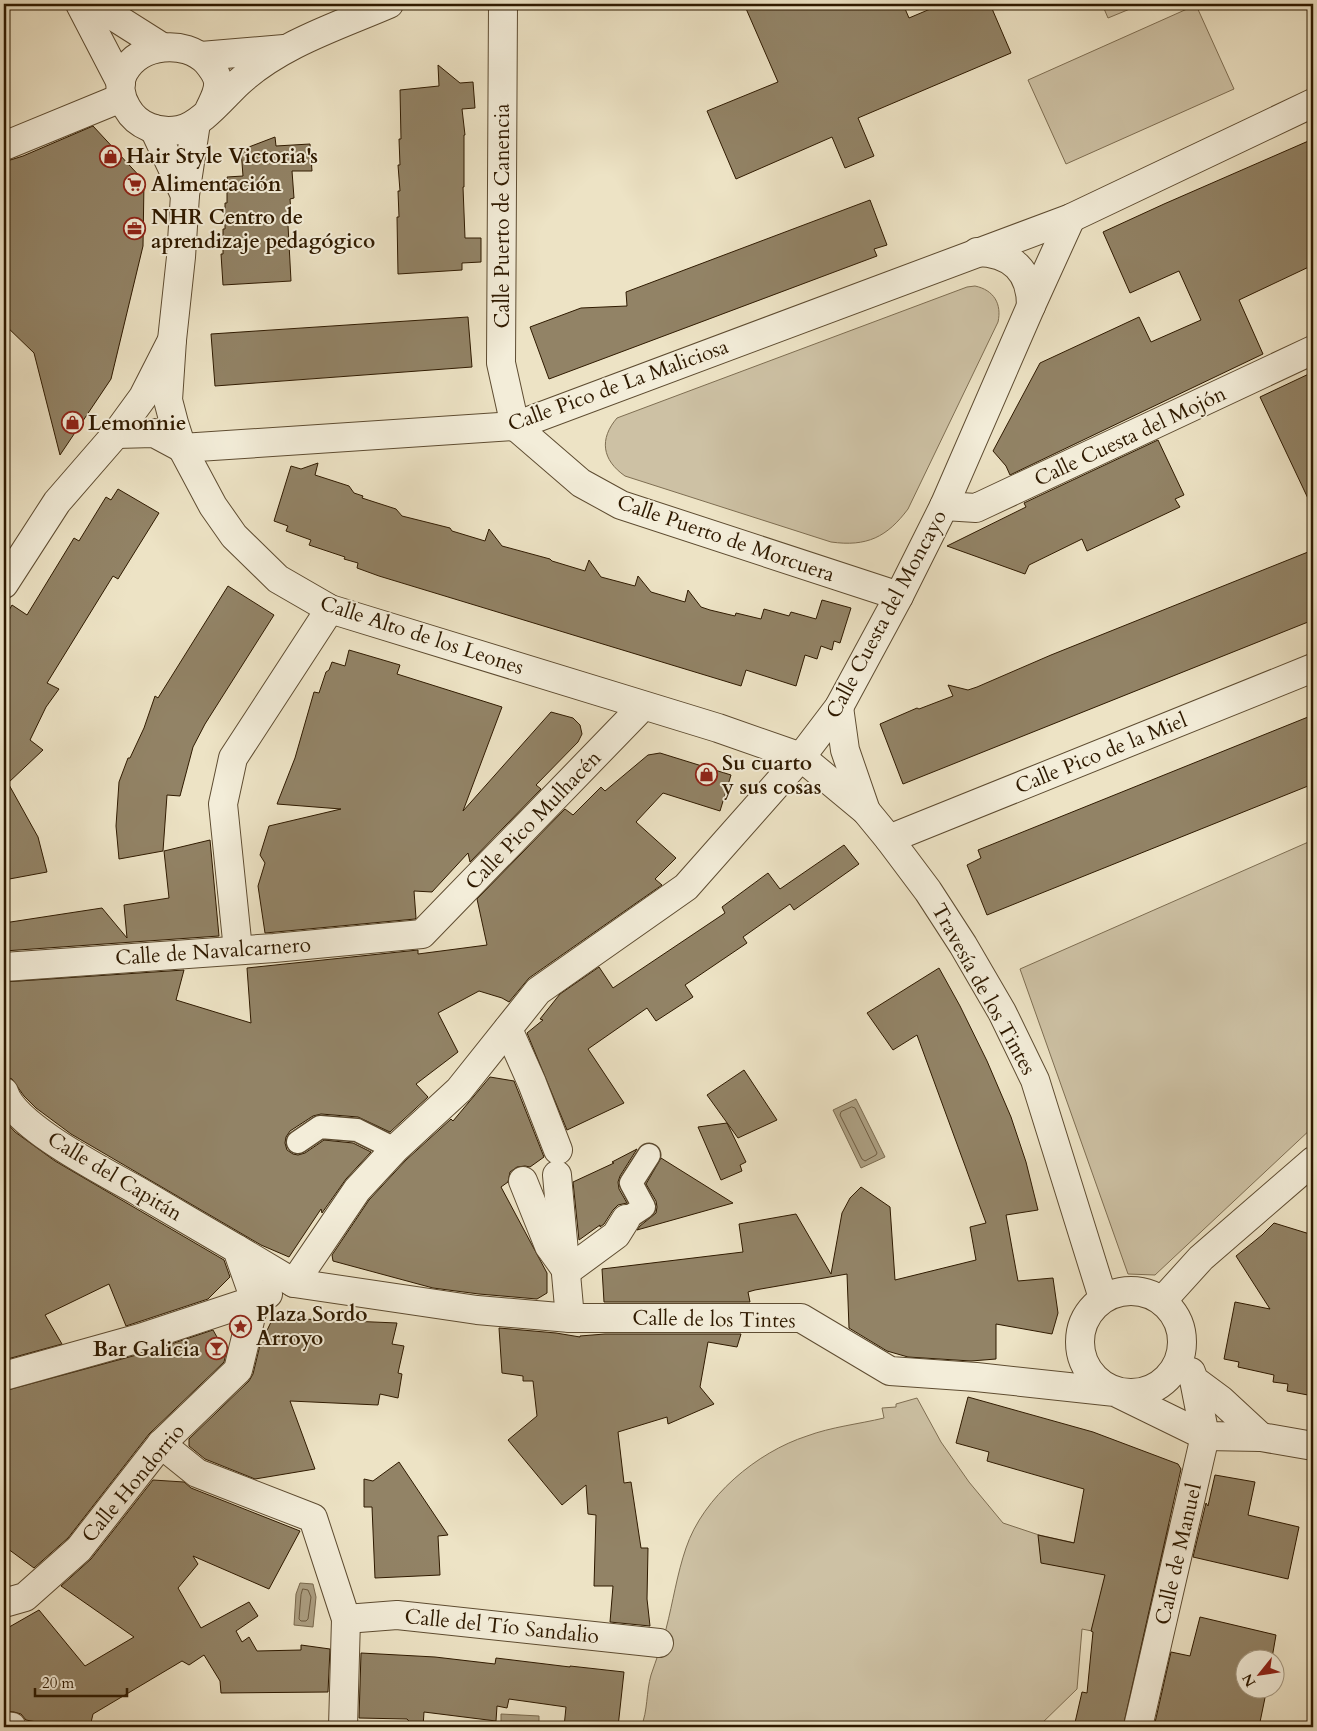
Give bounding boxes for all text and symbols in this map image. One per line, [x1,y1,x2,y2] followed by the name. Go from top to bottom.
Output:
[488,103,517,329] street label: Calle Puerto de Canencia
[126,142,318,171] place label: Hair Style Victoria's
[98,144,122,168] shop icon: Hair Style Victoria's
[151,170,282,199] place label: Alimentación
[123,172,147,196] supermarket icon: Alimentación
[151,203,375,256] place label: NHR Centro de aprendizaje pedagógico
[123,217,147,241] office icon: NHR Centro de aprendizaje pedagógico
[504,332,732,439] street label: Calle Pico de La Maliciosa
[1030,379,1231,494] street label: Calle Cuesta del Mojón
[88,409,186,438] place label: Lemonnie
[60,411,84,435] shop icon: Lemonnie
[613,488,838,589] street label: Calle Puerto de Morcuera
[819,505,954,724] street label: Calle Cuesta del Moncayo
[316,589,527,682] street label: Calle Alto de los Leones
[1011,706,1191,801] street label: Calle Pico de la Miel
[459,744,608,897] street label: Calle Pico Mulhacén
[721,749,821,802] place label: Su cuarto y sus cosas
[694,763,718,787] shop icon: Su cuarto y sus cosas
[924,898,1043,1080] street label: Travesía de los Tintes
[114,930,312,973] street label: Calle de Navalcarnero
[42,1125,188,1228] street label: Calle del Capitán
[256,1300,367,1353] place label: Plaza Sordo Arroyo
[632,1304,796,1335] street label: Calle de los Tintes
[228,1314,252,1338] place icon: Plaza Sordo Arroyo
[93,1335,201,1364] place label: Bar Galicia
[204,1337,228,1361] bar icon: Bar Galicia
[75,1418,192,1549] street label: Calle Hondorrio
[1148,1480,1209,1628] street label: Calle de Manuel
[403,1602,601,1651] street label: Calle del Tío Sandalio
[1234,1648,1284,1698] north arrow
[35,1666,128,1698] scale bar
[1238,1670,1260,1690] text: N
[42,1673,74,1693] text: 20 m

